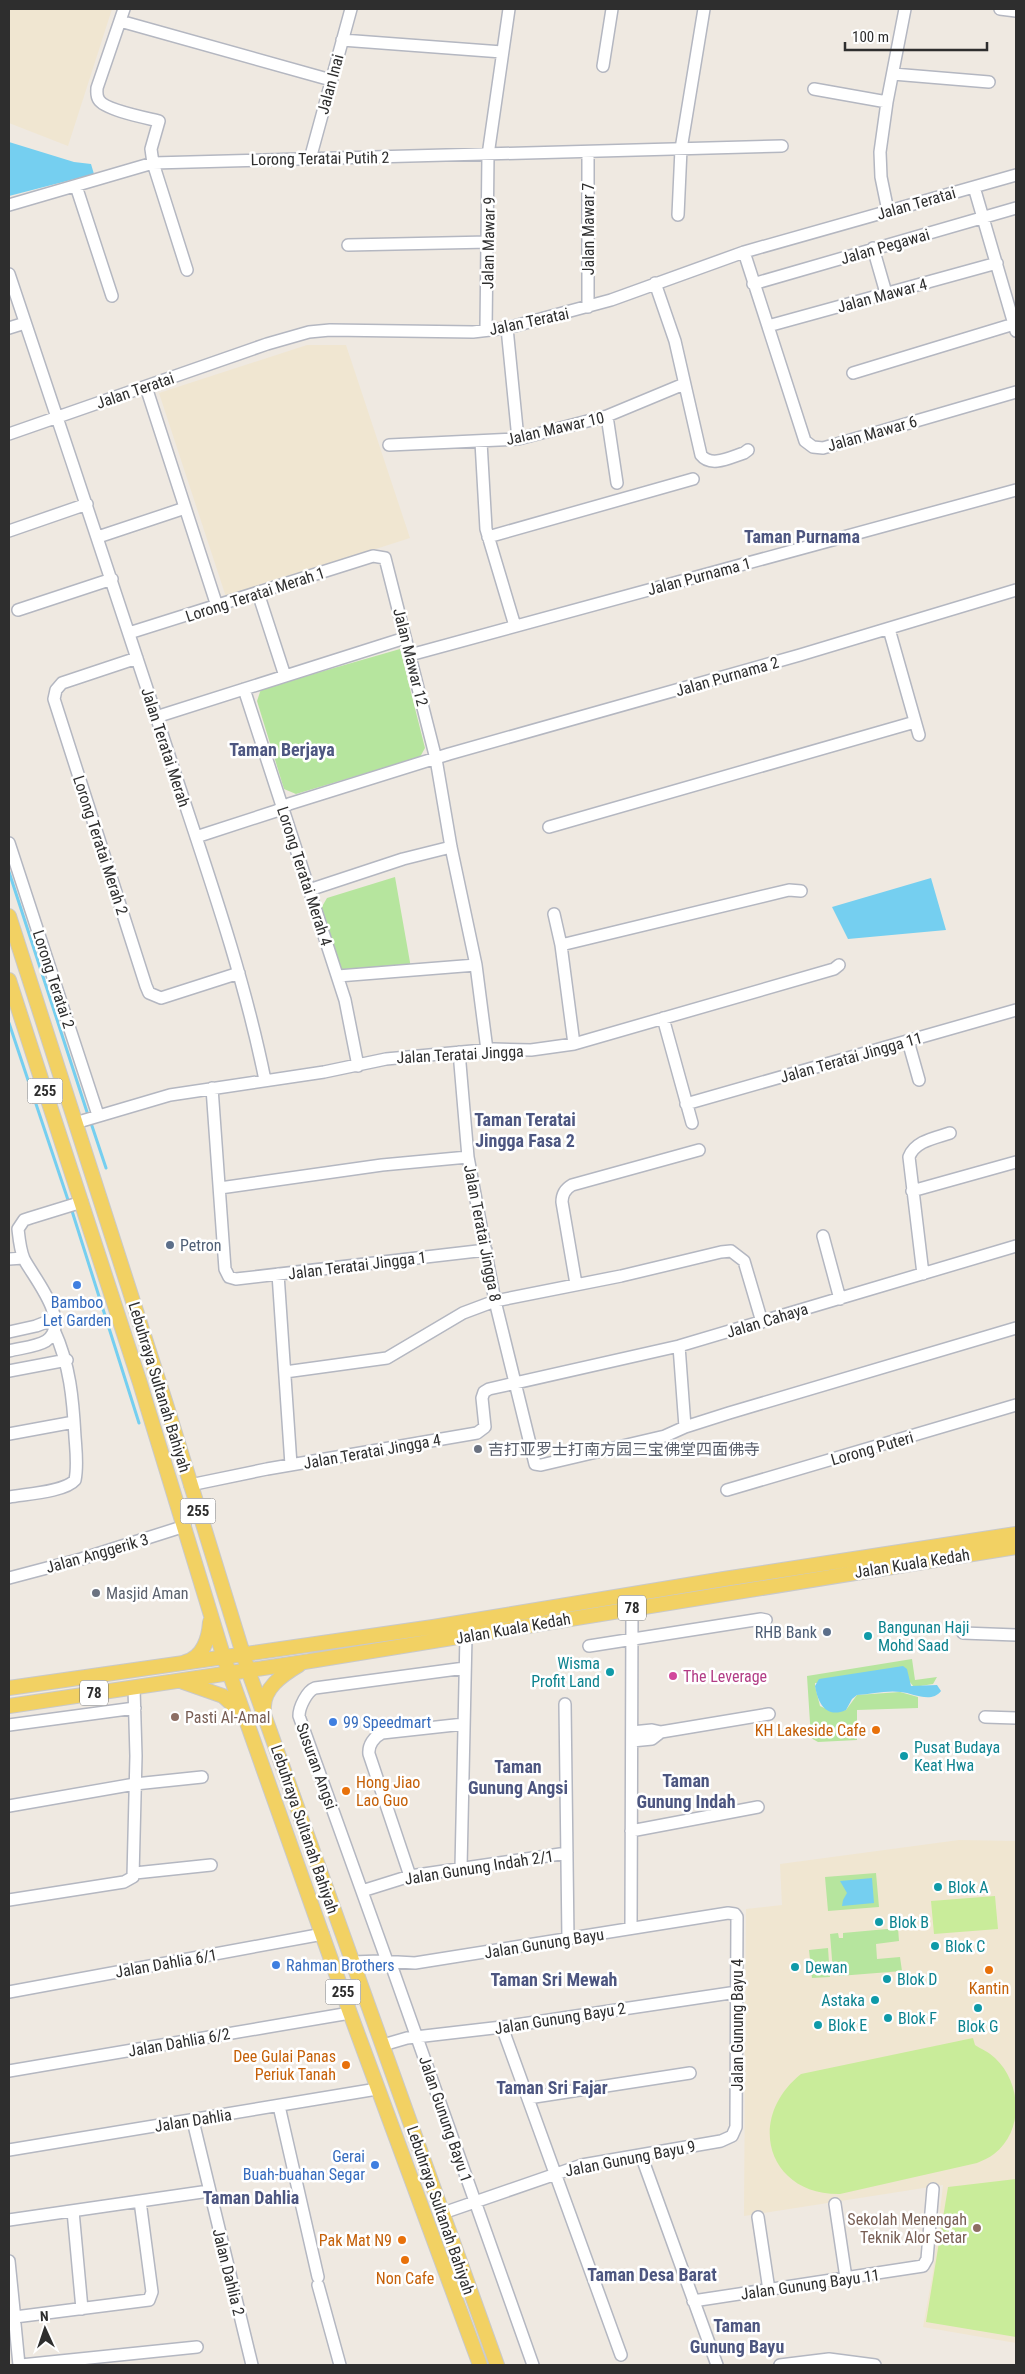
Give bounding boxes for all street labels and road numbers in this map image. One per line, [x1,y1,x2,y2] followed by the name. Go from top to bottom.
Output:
[313,52,348,116] street label: Jalan Inai
[250,148,390,169] street label: Lorong Teratai Putih 2
[579,183,598,275] street label: Jalan Mawar 7
[874,183,958,224] street label: Jalan Teratai
[478,197,499,289] street label: Jalan Mawar 9
[838,225,932,268] street label: Jalan Pegawai
[835,274,929,317] street label: Jalan Mawar 4
[487,304,571,339] street label: Jalan Teratai
[94,368,177,413] street label: Jalan Teratai
[504,408,606,449] street label: Jalan Mawar 10
[825,412,919,455] street label: Jalan Mawar 6
[645,554,753,599] street label: Jalan Purnama 1
[183,563,327,626] street label: Lorong Teratai Merah 1
[389,606,432,708] street label: Jalan Mawar 12
[673,653,781,700] street label: Jalan Purnama 2
[137,685,194,809] street label: Jalan Teratai Merah
[69,773,132,917] street label: Lorong Teratai Merah 2
[273,804,336,948] street label: Lorong Teratai Merah 4
[29,928,78,1031] street label: Lorong Teratai 2
[778,1028,924,1087] street label: Jalan Teratai Jingga 11
[396,1042,524,1067] street label: Jalan Teratai Jingga
[28,1078,62,1104] road number: 255
[460,1163,505,1303] street label: Jalan Teratai Jingga 8
[287,1248,427,1283] street label: Jalan Teratai Jingga 1
[724,1299,810,1342] street label: Jalan Cahaya
[125,1300,194,1475] street label: Lebuhraya Sultanah Bahiyah
[829,1428,916,1469] street label: Lorong Puteri
[302,1430,442,1473] street label: Jalan Teratai Jingga 4
[180,1498,216,1524] road number: 255
[44,1530,151,1577] street label: Jalan Anggerik 3
[853,1545,971,1582] street label: Jalan Kuala Kedah
[618,1596,646,1620] road number: 78
[454,1609,572,1648] street label: Jalan Kuala Kedah
[80,1680,108,1706] road number: 78
[292,1720,341,1812] street label: Susuran Angsi
[267,1742,342,1916] street label: Lebuhraya Sultanah Bahiyah
[403,1846,555,1889] street label: Jalan Gunung Indah 2/1
[483,1925,605,1962] street label: Jalan Gunung Bayu
[114,1945,219,1982] street label: Jalan Dahlia 6/1
[728,1959,747,2091] street label: Jalan Gunung Bayu 4
[326,1980,360,2004] road number: 255
[493,1999,627,2038] street label: Jalan Gunung Bayu 2
[127,2024,232,2061] street label: Jalan Dahlia 6/2
[415,2053,476,2185] street label: Jalan Gunung Bayu 1
[153,2105,233,2136] street label: Jalan Dahlia
[403,2123,478,2297] street label: Lebuhraya Sultanah Bahiyah
[563,2137,697,2180] street label: Jalan Gunung Bayu 9
[208,2227,249,2318] street label: Jalan Dahlia 2
[739,2265,881,2304] street label: Jalan Gunung Bayu 11

